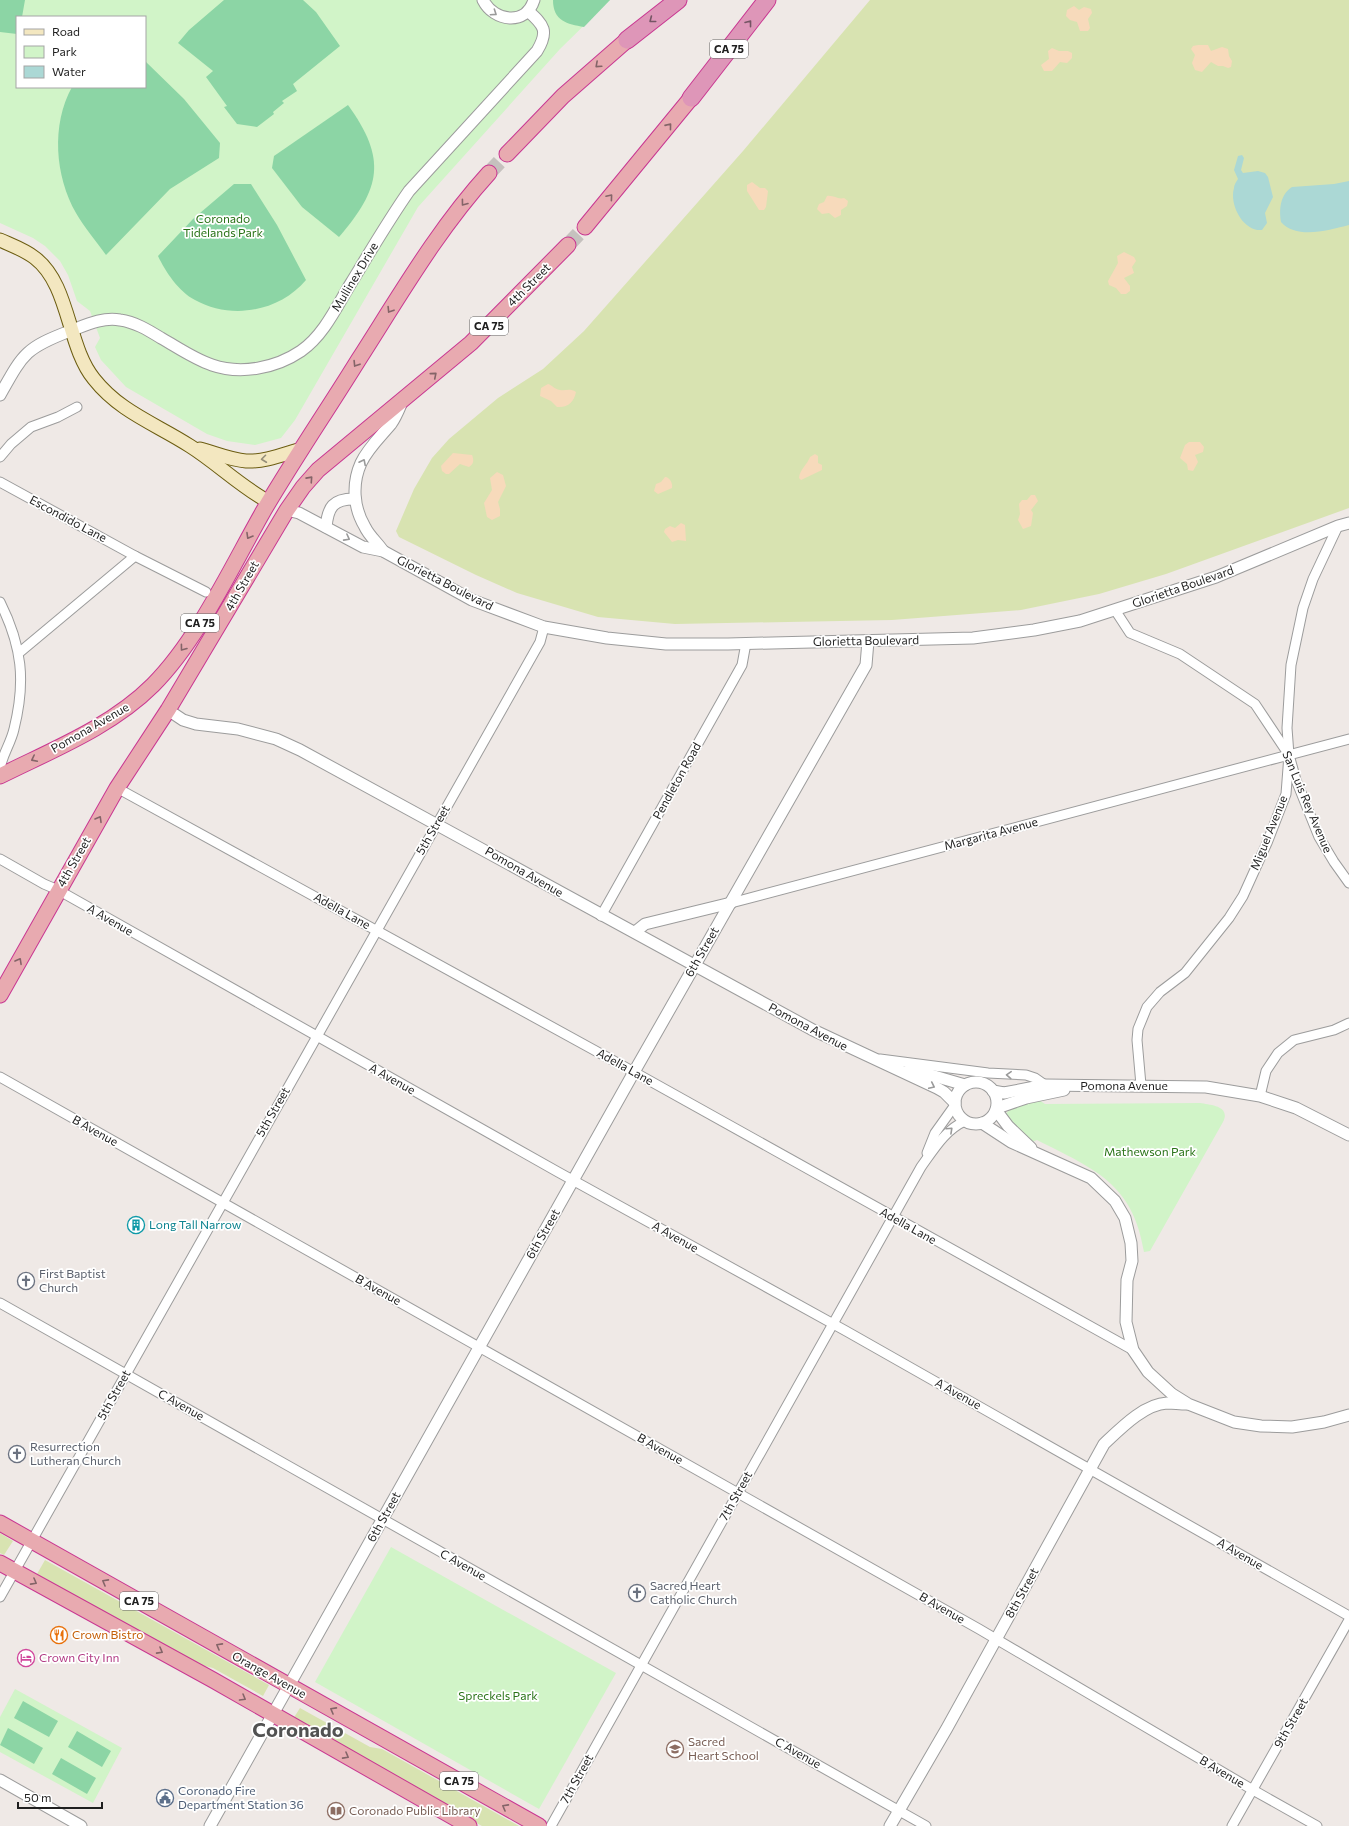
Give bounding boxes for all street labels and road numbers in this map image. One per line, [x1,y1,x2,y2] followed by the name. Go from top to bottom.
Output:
[710,40,748,58] road number: CA 75
[328,239,380,314] street label: Mullinex Drive
[504,260,553,309] street label: 4th Street
[470,317,508,335] road number: CA 75
[28,492,109,544] street label: Escondido Lane
[395,552,496,612] street label: Glorietta Boulevard
[221,558,261,613] street label: 4th Street
[1130,562,1235,610] street label: Glorietta Boulevard
[181,614,219,632] road number: CA 75
[813,632,919,648] street label: Glorietta Boulevard
[48,699,131,755] street label: Pomona Avenue
[649,739,703,821] street label: Pendleton Road
[1280,749,1336,855] street label: San Luis Rey Avenue
[1247,793,1289,872] street label: Miguel Avenue
[412,802,452,857] street label: 5th Street
[942,814,1039,852] street label: Margarita Avenue
[53,834,93,889] street label: 4th Street
[483,843,566,899] street label: Pomona Avenue
[312,889,373,931] street label: Adella Lane
[85,900,136,938] street label: A Avenue
[681,924,721,979] street label: 6th Street
[767,999,850,1053] street label: Pomona Avenue
[595,1045,656,1087] street label: Adella Lane
[367,1060,418,1097] street label: A Avenue
[1080,1078,1168,1092] street label: Pomona Avenue
[252,1084,292,1139] street label: 5th Street
[70,1112,121,1148] street label: B Avenue
[878,1204,939,1246] street label: Adella Lane
[522,1206,562,1261] street label: 6th Street
[650,1218,701,1255] street label: A Avenue
[353,1271,404,1307] street label: B Avenue
[94,1367,133,1422] street label: 5th Street
[933,1375,984,1412] street label: A Avenue
[156,1386,207,1422] street label: C Avenue
[635,1430,686,1466] street label: B Avenue
[716,1468,754,1523] street label: 7th Street
[364,1489,403,1544] street label: 6th Street
[1215,1534,1266,1572] street label: A Avenue
[438,1546,489,1582] street label: C Avenue
[1002,1565,1041,1620] street label: 8th Street
[917,1589,968,1626] street label: B Avenue
[120,1592,158,1610] road number: CA 75
[230,1648,309,1700] street label: Orange Avenue
[1270,1695,1310,1750] street label: 9th Street
[773,1734,824,1770] street label: C Avenue
[557,1751,595,1806] street label: 7th Street
[1197,1752,1248,1790] street label: B Avenue
[440,1772,478,1790] road number: CA 75

